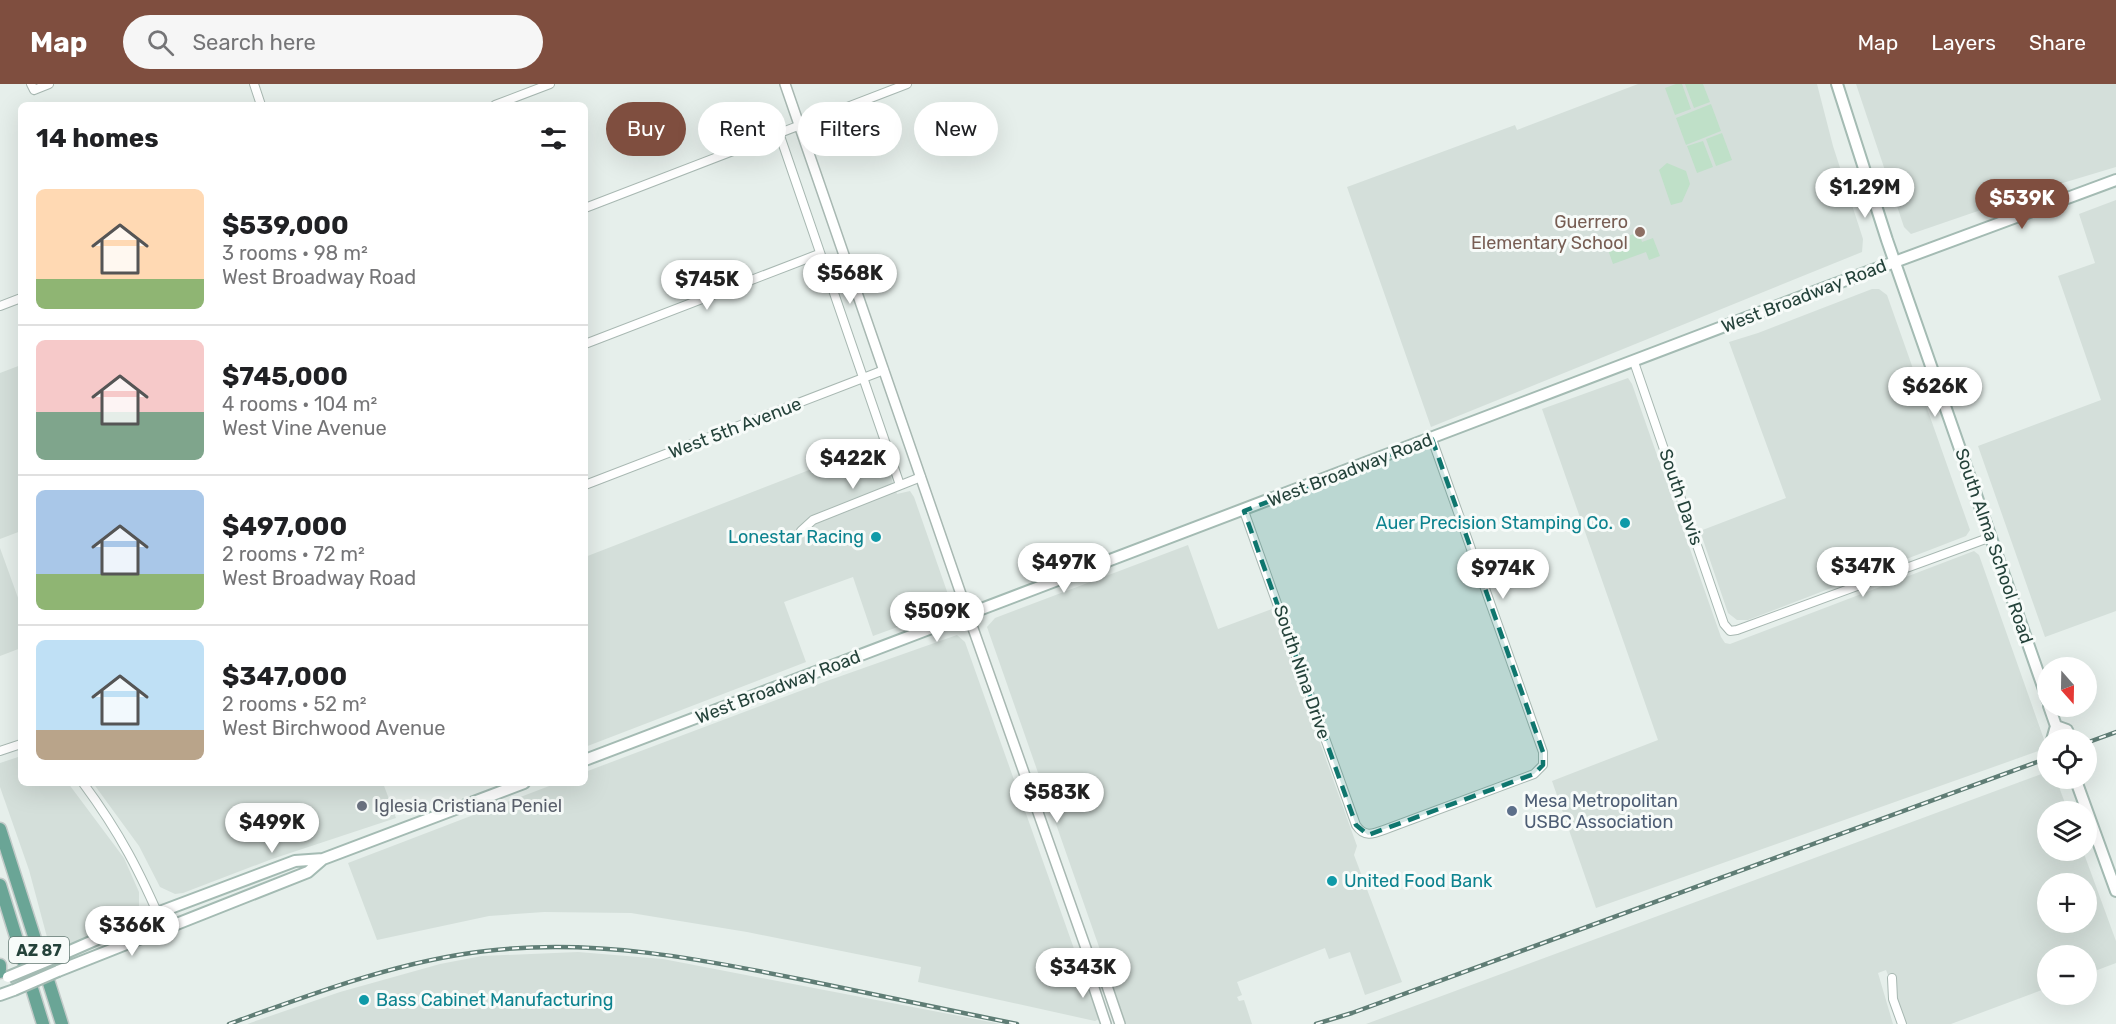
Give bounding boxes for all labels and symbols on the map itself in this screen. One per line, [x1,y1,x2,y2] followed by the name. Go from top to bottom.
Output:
[1816,168,1914,219] pin: $1.29M
[1980,179,2064,230] pin: $539K
[1471,211,1628,254] place label: Guerrero Elementary School
[1633,225,1647,239] marker: Guerrero Elementary School
[808,254,892,305] pin: $568K
[1718,254,1890,338] street label: West Broadway Road
[665,260,749,311] pin: $745K
[1893,367,1977,418] pin: $626K
[666,393,804,463] street label: West 5th Avenue
[1264,428,1436,512] street label: West Broadway Road
[811,439,895,490] pin: $422K
[1950,445,2038,647] street label: South Alma School Road
[1654,446,1708,548] street label: South Davis
[1376,512,1613,534] place label: Auer Precision Stamping Co.
[1618,516,1632,530] marker: Auer Precision Stamping Co.
[728,526,864,548] place label: Lonestar Racing
[869,530,883,544] marker: Lonestar Racing
[1022,543,1106,594] pin: $497K
[1821,547,1905,598] pin: $347K
[1461,549,1545,600] pin: $974K
[895,592,979,643] pin: $509K
[1269,602,1335,742] street label: South Nina Drive
[692,645,864,729] street label: West Broadway Road
[2037,657,2097,717] north arrow
[1015,773,1099,824] pin: $583K
[1524,790,1678,833] place label: Mesa Metropolitan USBC Association
[374,795,562,817] place label: Iglesia Cristiana Peniel
[355,799,369,813] marker: Iglesia Cristiana Peniel
[230,803,314,854] pin: $499K
[1505,804,1519,818] marker: Mesa Metropolitan USBC Association
[1344,870,1493,892] place label: United Food Bank
[1325,874,1339,888] marker: United Food Bank
[90,906,174,957] pin: $366K
[9,937,69,963] road number: AZ 87
[1041,948,1125,999] pin: $343K
[376,989,613,1011] place label: Bass Cabinet Manufacturing
[357,993,371,1007] marker: Bass Cabinet Manufacturing

